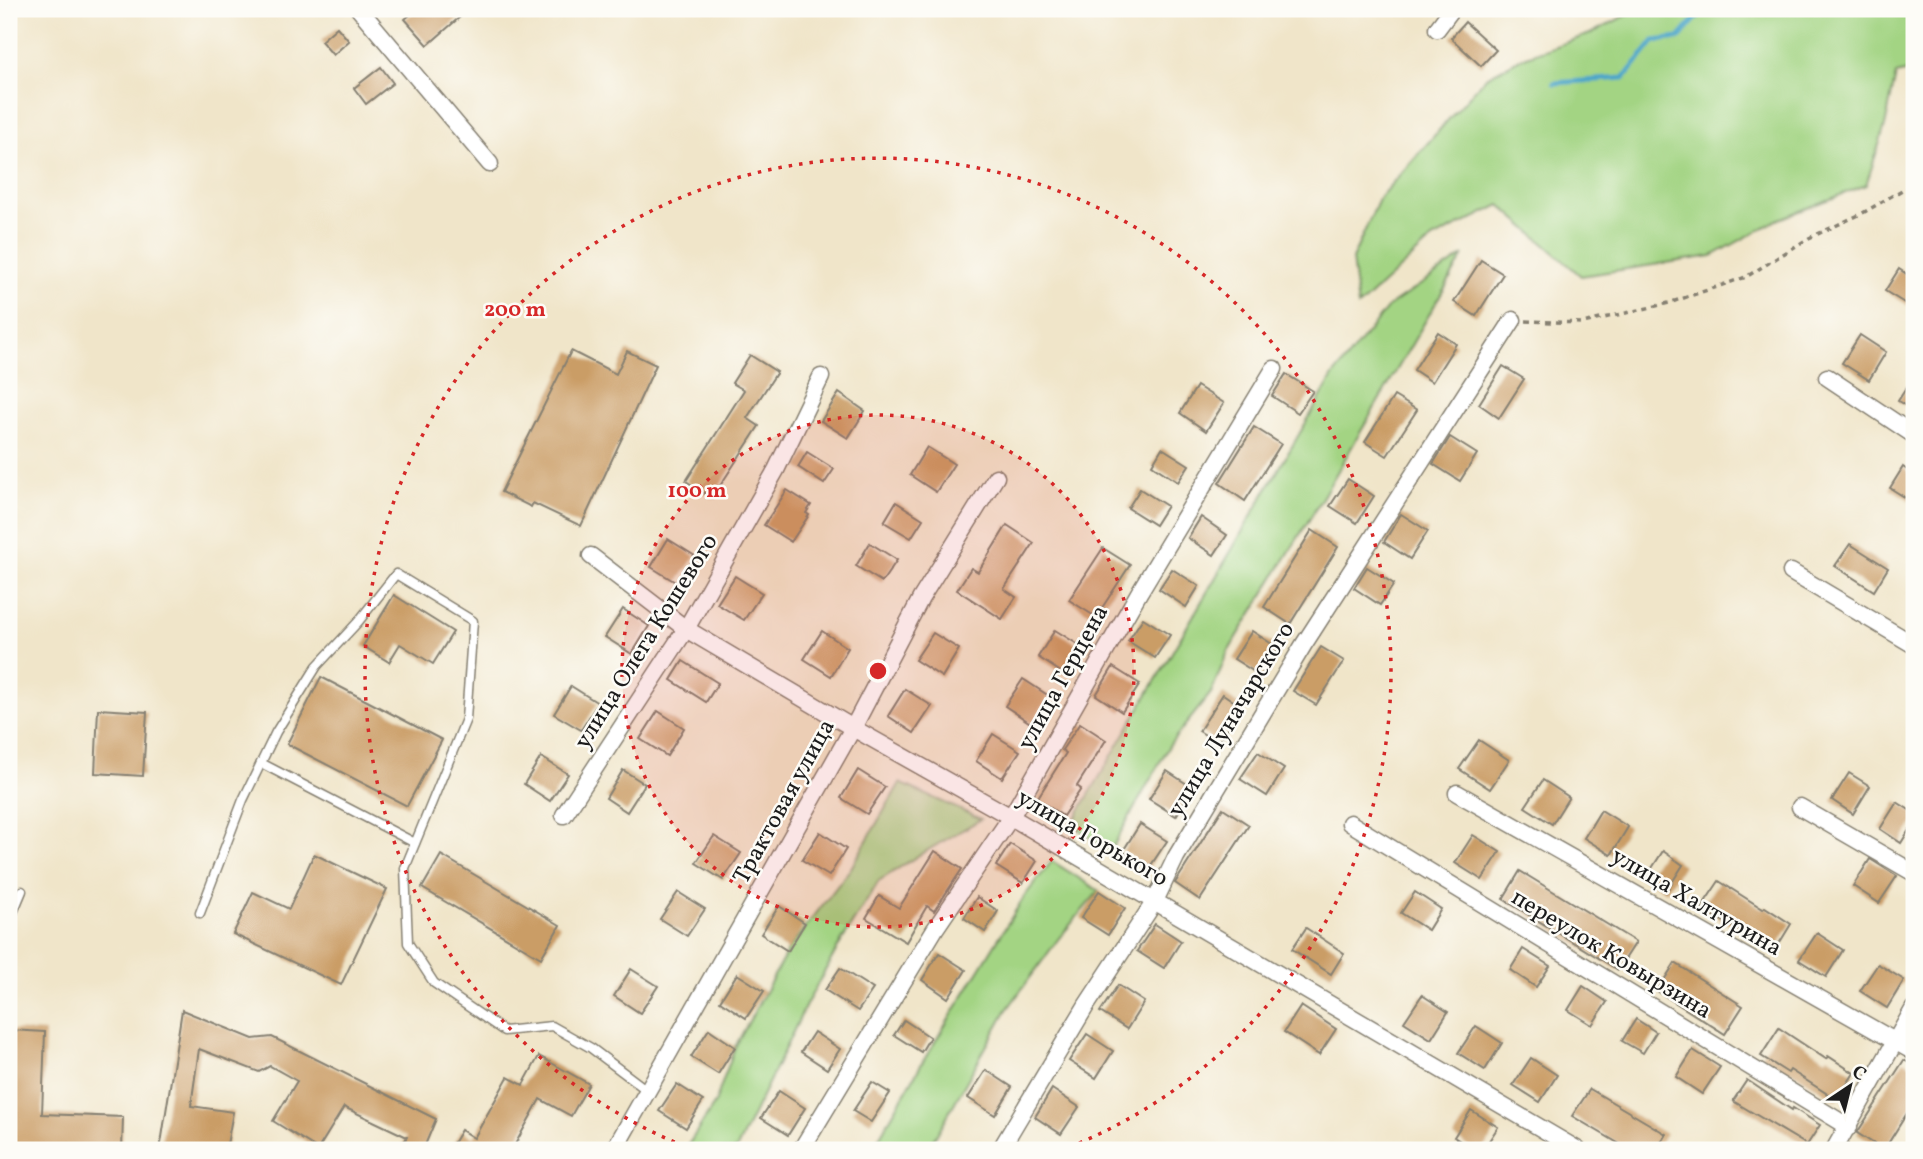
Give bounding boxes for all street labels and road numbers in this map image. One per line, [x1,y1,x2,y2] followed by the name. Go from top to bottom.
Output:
[567,528,727,756] street label: улица Олега Кошевого
[1010,599,1118,757] street label: улица Герцена
[1160,616,1304,824] street label: улица Луначарского
[726,713,844,891] street label: Трактовая улица
[1010,782,1174,896] street label: улица Горького
[1604,840,1788,966] street label: улица Халтурина
[1504,882,1718,1028] street label: переулок Ковырзина

